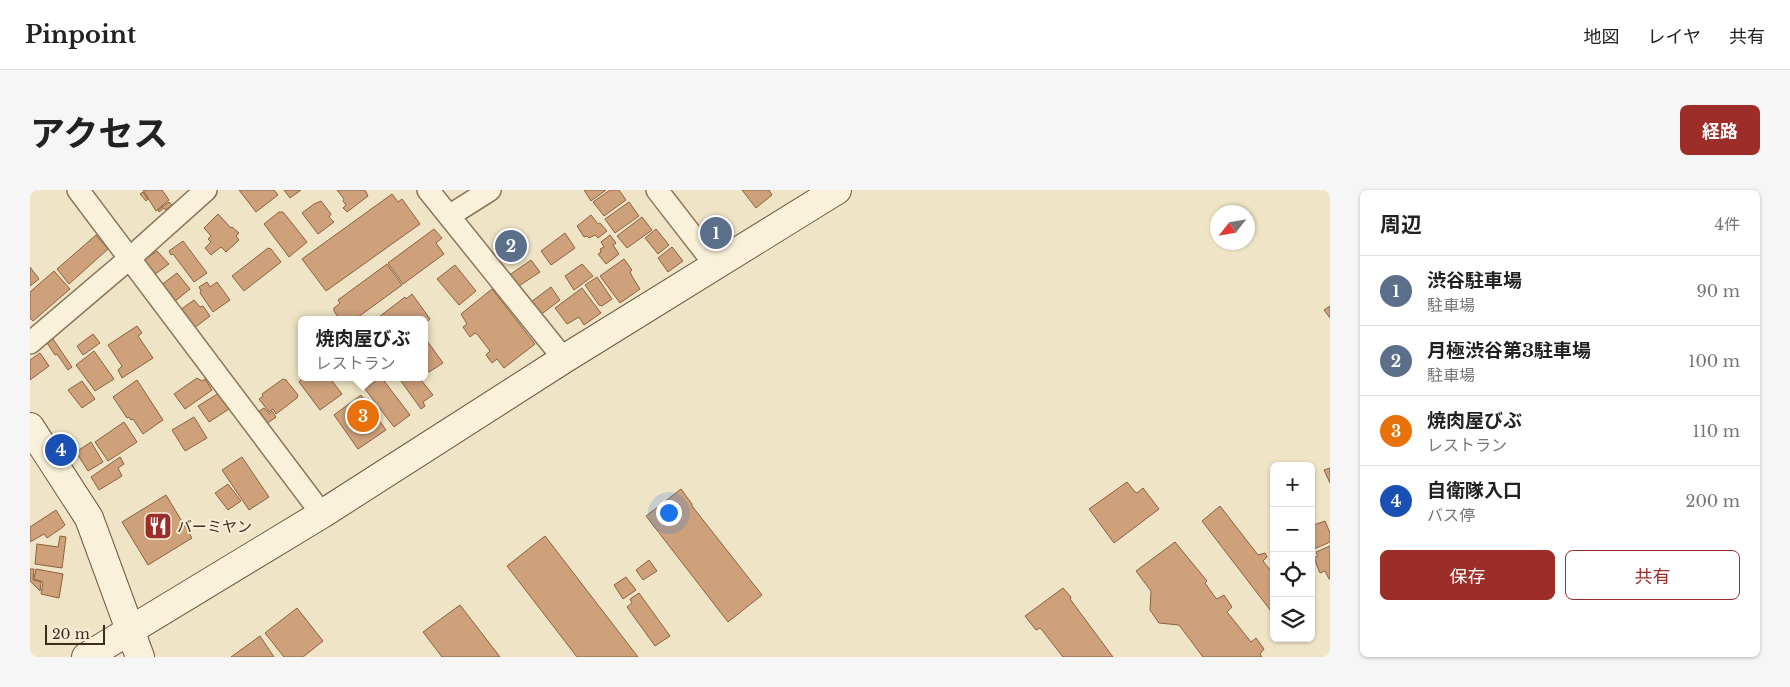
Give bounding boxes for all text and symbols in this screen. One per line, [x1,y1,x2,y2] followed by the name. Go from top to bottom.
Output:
[25,20,136,49] text: Pinpoint
[1584,26,1620,48] text: 地図
[1648,26,1701,48] text: レイヤ
[1729,26,1765,48] text: 共有
[1680,105,1760,155] button: 経路
[30,112,168,155] text: アクセス
[1210,205,1255,250] north arrow
[1380,212,1422,238] text: 周辺
[700,214,732,252] pin: 1
[1715,214,1740,234] text: 4件
[495,227,527,265] pin: 2
[1427,269,1522,292] text: 渋谷駐車場
[1393,281,1399,301] text: 1
[1697,281,1740,301] text: 90 m
[1427,295,1475,315] text: 駐車場
[298,316,428,381] popup
[315,327,411,350] text: 焼肉屋びぶ
[1427,339,1591,362] text: 月極渋谷第3駐車場
[1391,351,1401,371] text: 2
[1688,351,1740,371] text: 100 m
[315,353,396,373] text: レストラン
[1427,365,1475,385] text: 駐車場
[347,397,379,435] pin: 3
[1427,409,1522,432] text: 焼肉屋びぶ
[1391,421,1401,441] text: 3
[1693,421,1740,441] text: 110 m
[45,431,77,469] pin: 4
[1427,435,1507,455] text: レストラン
[1270,462,1315,642] map controls
[1270,462,1315,507] button: +
[1427,479,1522,502] text: 自衛隊入口
[1391,491,1401,511] text: 4
[1686,491,1740,511] text: 200 m
[656,500,682,526] your location
[1427,505,1475,525] text: バス停
[1270,507,1315,552] button: −
[143,511,173,541] restaurant icon: バーミヤン
[177,517,252,536] place label: バーミヤン
[1380,550,1555,600] button: 保存
[1565,550,1740,600] button: 共有
[1270,552,1315,597] button: locate
[1270,597,1315,642] button: layers
[45,622,105,645] scale bar
[52,625,90,643] text: 20 m

